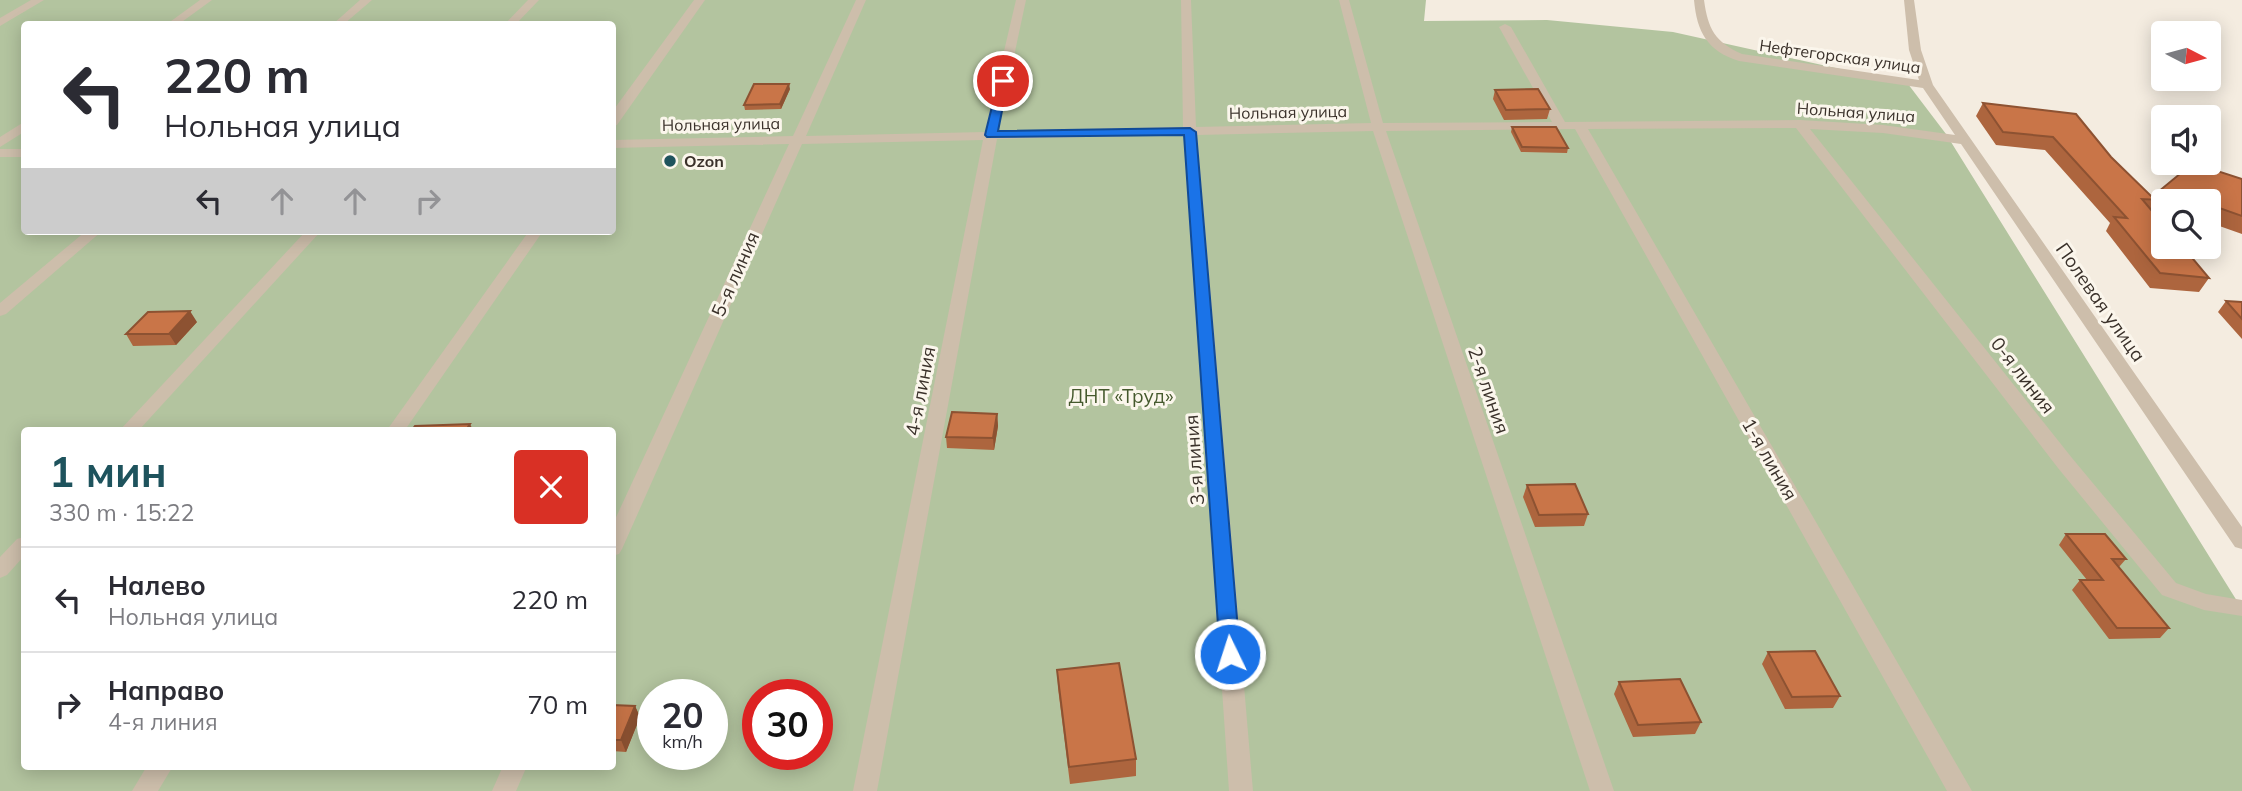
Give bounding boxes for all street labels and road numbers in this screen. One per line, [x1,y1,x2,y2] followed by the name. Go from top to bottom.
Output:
[1758,35,1922,77] street label: Нефтегорская улица
[1796,98,1916,126] street label: Нольная улица
[1229,101,1347,123] street label: Нольная улица
[662,113,780,135] street label: Нольная улица
[706,228,764,320] street label: 5-я линия
[2051,238,2151,366] street label: Полевая улица
[1986,332,2060,418] street label: 0-я линия
[1463,343,1515,437] street label: 2-я линия
[900,344,940,438] street label: 4-я линия
[1179,414,1209,506] street label: 3-я линия
[1737,414,1803,504] street label: 1-я линия

